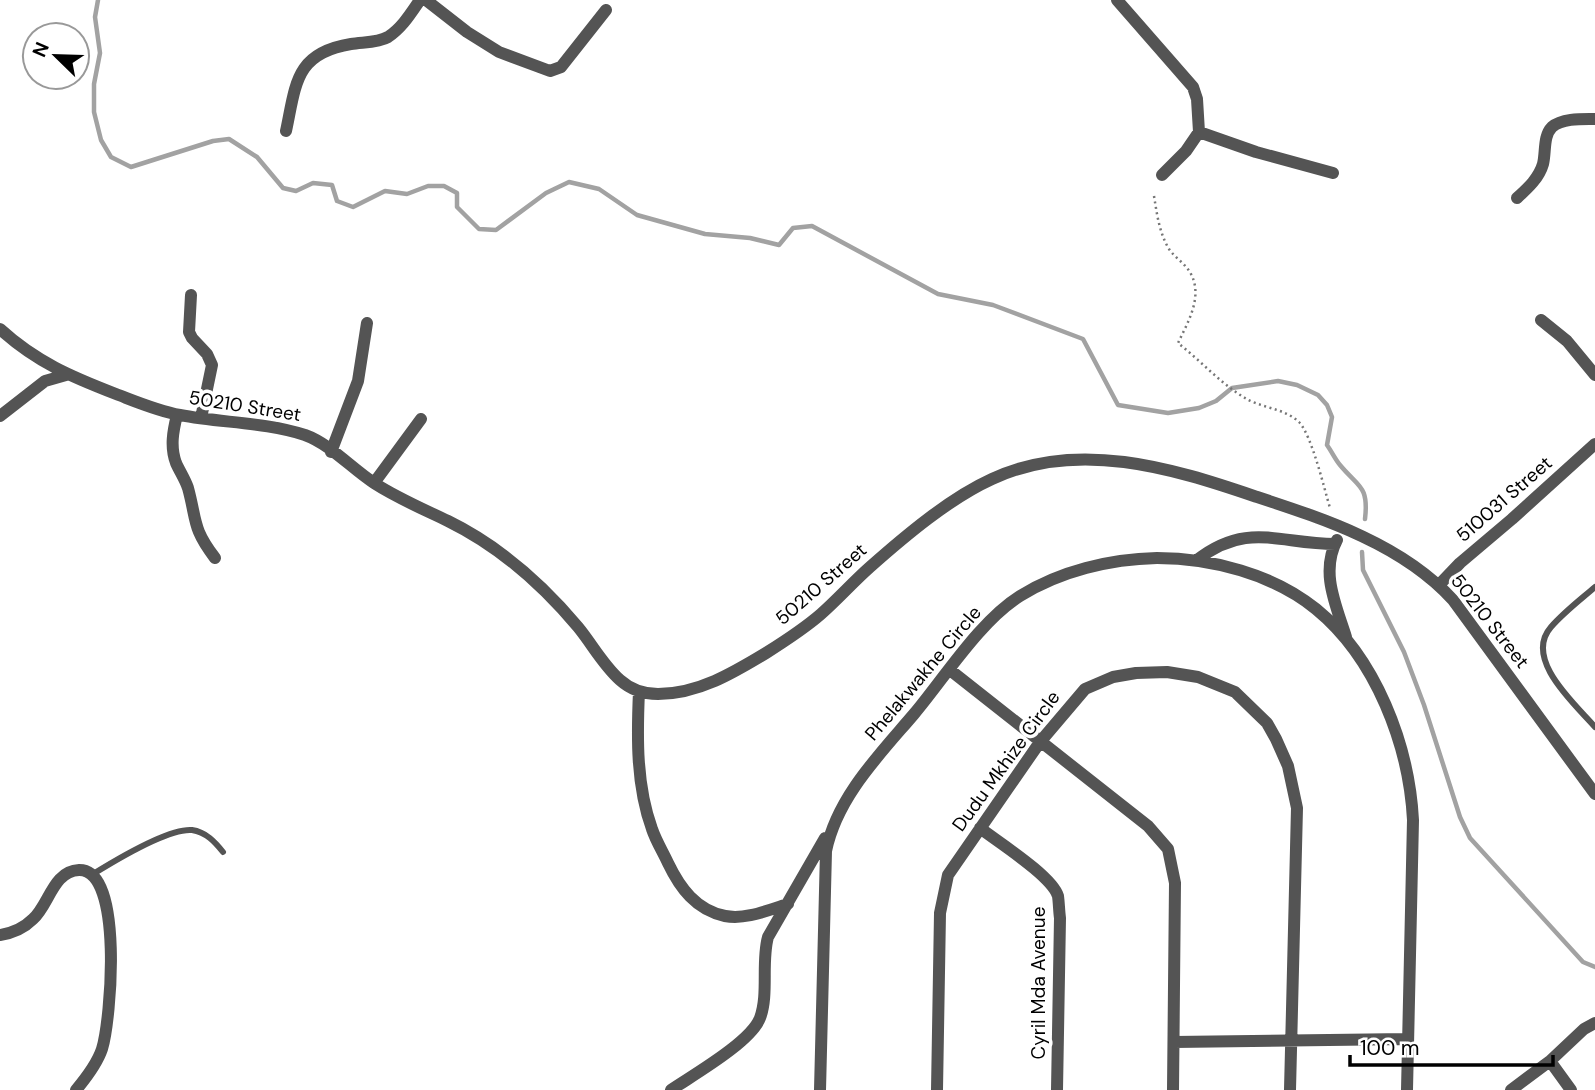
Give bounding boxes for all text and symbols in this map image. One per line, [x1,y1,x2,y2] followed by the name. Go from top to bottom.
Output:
[21,21,91,91] north arrow
[27,38,55,61] text: N
[187,385,303,427] street label: 50210 Street
[1451,450,1557,548] street label: 510031 Street
[770,537,872,631] street label: 50210 Street
[1445,569,1535,673] street label: 50210 Street
[859,600,987,746] street label: Phelakwakhe Circle
[946,686,1066,836] street label: Dudu Mkhize Circle
[1026,907,1051,1059] street label: Cyril Mda Avenue
[1350,1024,1553,1068] scale bar
[1360,1034,1420,1062] text: 100 m

